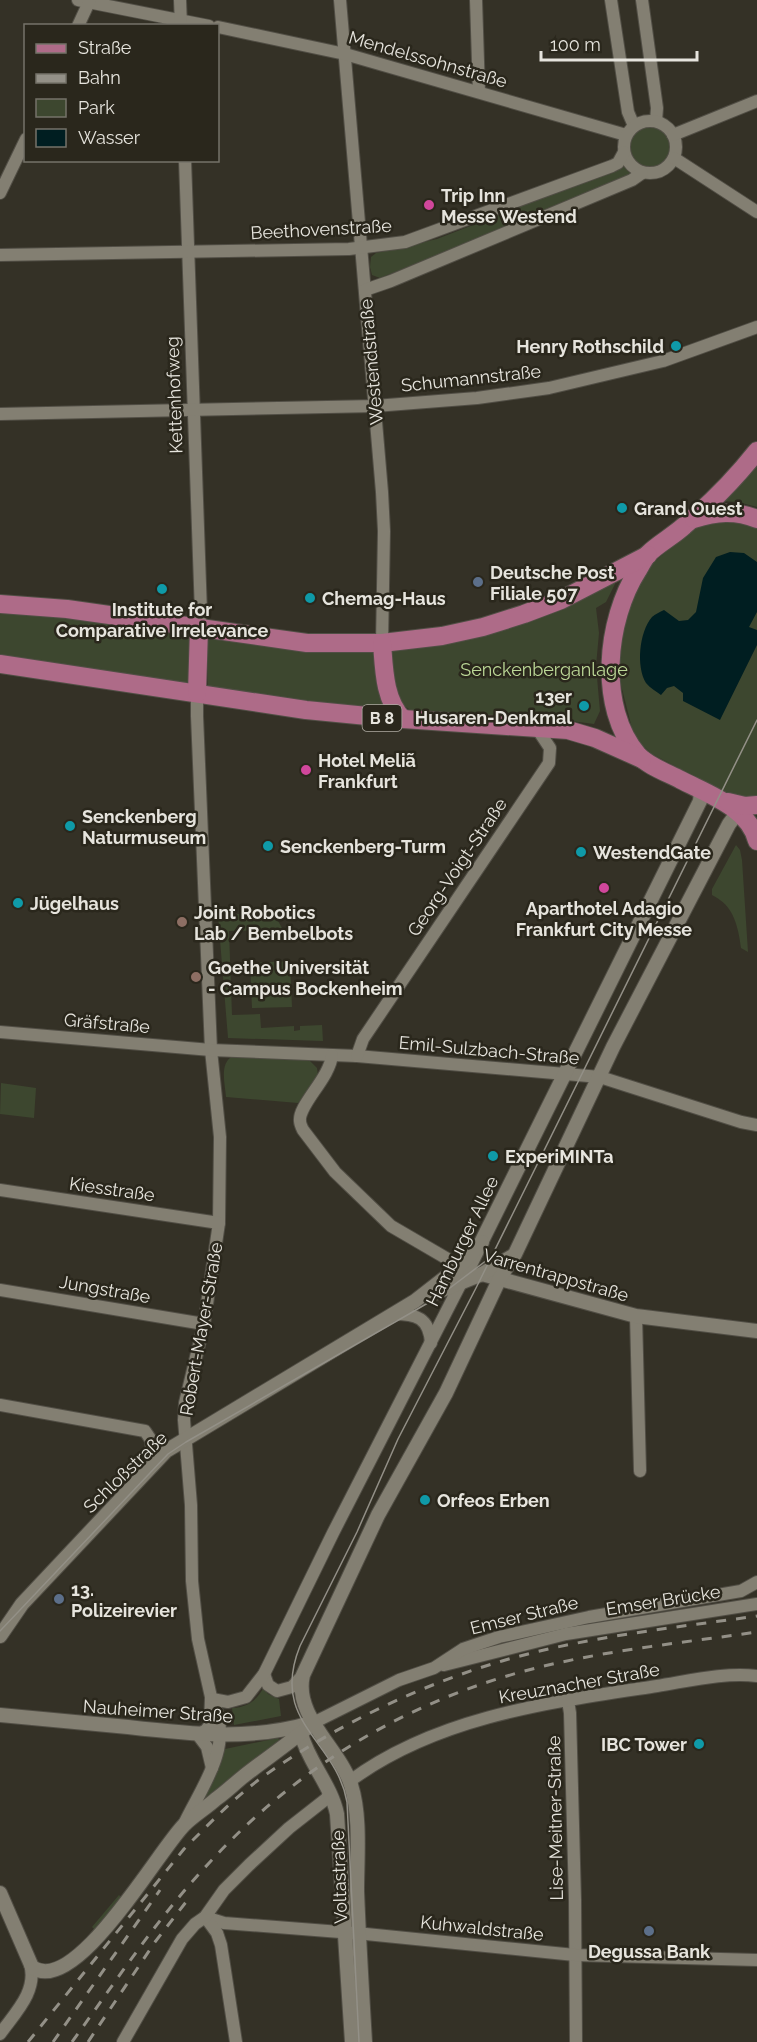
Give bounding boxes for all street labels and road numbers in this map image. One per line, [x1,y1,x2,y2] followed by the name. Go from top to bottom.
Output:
[346,26,510,92] street label: Mendelssohnstraße
[250,215,393,243] street label: Beethovenstraße
[355,298,387,426] street label: Westendstraße
[161,336,187,454] street label: Kettenhofweg
[400,360,542,396] street label: Schumannstraße
[362,705,401,731] road number: B 8
[403,794,511,940] street label: Georg-Voigt-Straße
[63,1009,151,1037] street label: Gräfstraße
[398,1032,581,1068] street label: Emil-Sulzbach-Straße
[421,1172,503,1309] street label: Hamburger Allee
[68,1173,156,1205] street label: Kiesstraße
[175,1240,227,1417] street label: Robert-Mayer-Straße
[481,1244,631,1306] street label: Varrentrappstraße
[58,1271,153,1307] street label: Jungstraße
[79,1427,171,1517] street label: Schloßstraße
[604,1581,722,1619] street label: Emser Brücke
[468,1591,581,1639] street label: Emser Straße
[497,1658,661,1707] street label: Kreuznacher Straße
[82,1695,234,1727] street label: Nauheimer Straße
[543,1735,567,1901] street label: Lise-Meitner-Straße
[327,1829,351,1924] street label: Voltastraße
[419,1911,545,1945] street label: Kuhwaldstraße

